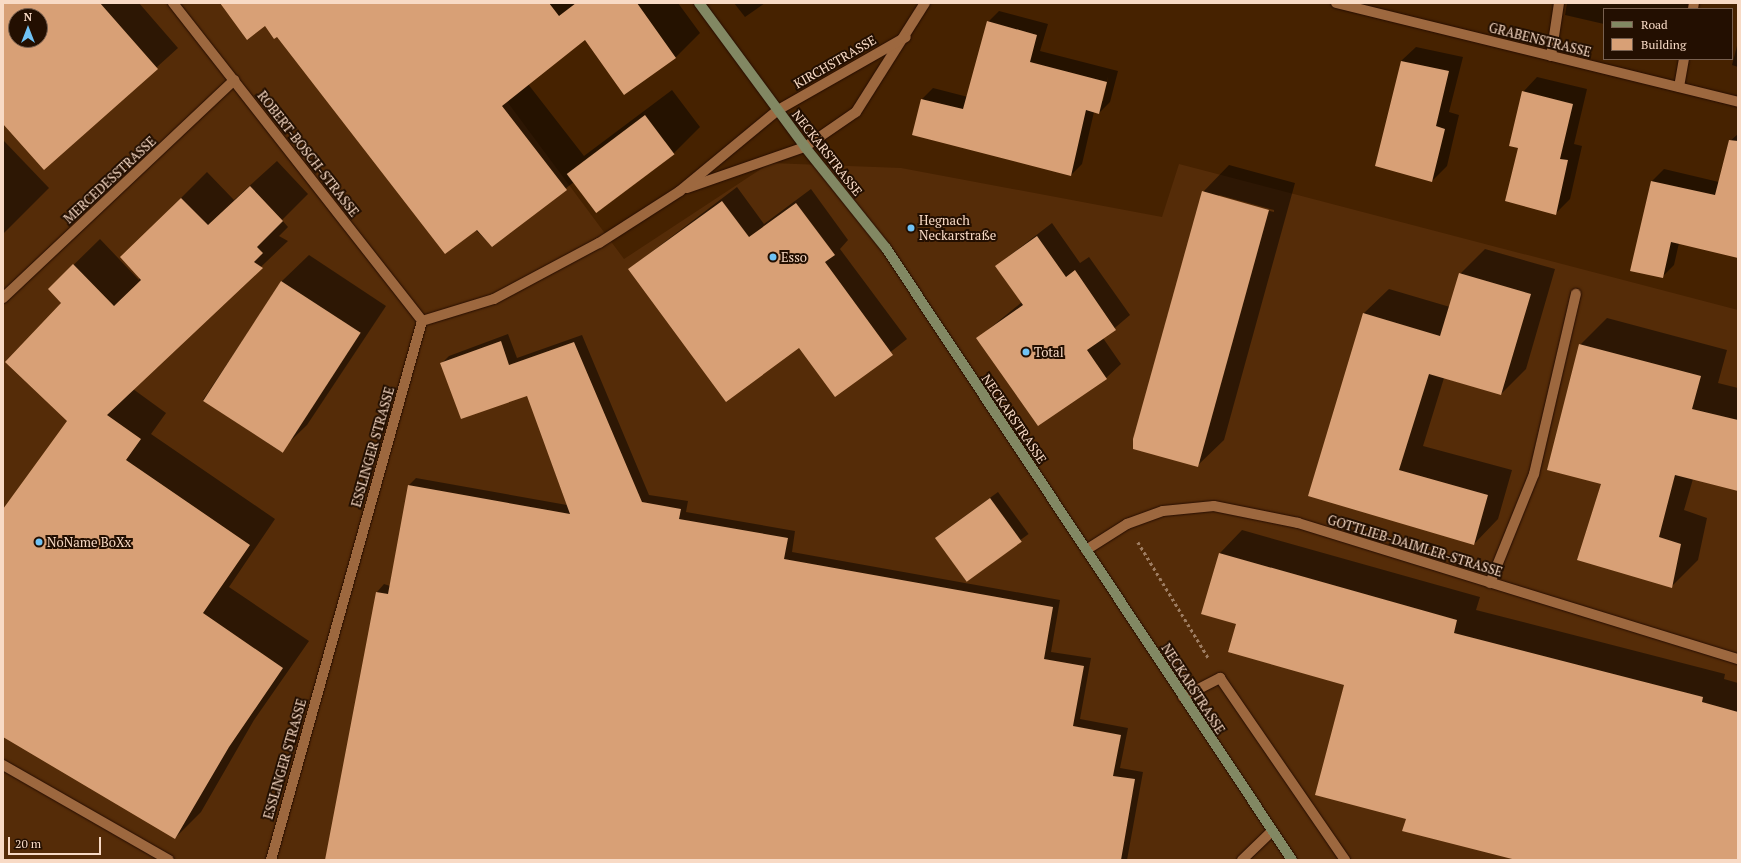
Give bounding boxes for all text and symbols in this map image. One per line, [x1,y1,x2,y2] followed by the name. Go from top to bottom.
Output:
[8,8,48,48] north arrow
[1603,8,1733,60] legend
[24,10,32,24] text: N
[1641,17,1668,32] text: Road
[1487,20,1593,60] street label: GRABENSTRASSE
[791,32,879,92] street label: KIRCHSTRASSE
[1641,37,1686,52] text: Building
[254,88,362,220] street label: ROBERT-BOSCH-STRASSE
[789,107,865,199] street label: NECKARSTRASSE
[61,133,159,227] street label: MERCEDESSTRASSE
[919,213,996,244] place label: Hegnach Neckarstraße
[906,223,916,233] marker: Hegnach Neckarstraße
[781,249,807,265] place label: Esso
[768,252,778,262] marker: Esso
[1034,344,1064,360] place label: Total
[1021,347,1031,357] marker: Total
[978,371,1050,467] street label: NECKARSTRASSE
[348,385,398,509] street label: ESSLINGER STRASSE
[1326,512,1504,580] street label: GOTTLIEB-DAIMLER-STRASSE
[47,534,131,550] place label: NoName BoXx
[34,537,44,547] marker: NoName BoXx
[1158,641,1228,737] street label: NECKARSTRASSE
[260,697,310,821] street label: ESSLINGER STRASSE
[10,829,103,855] scale bar
[15,836,41,851] text: 20 m

